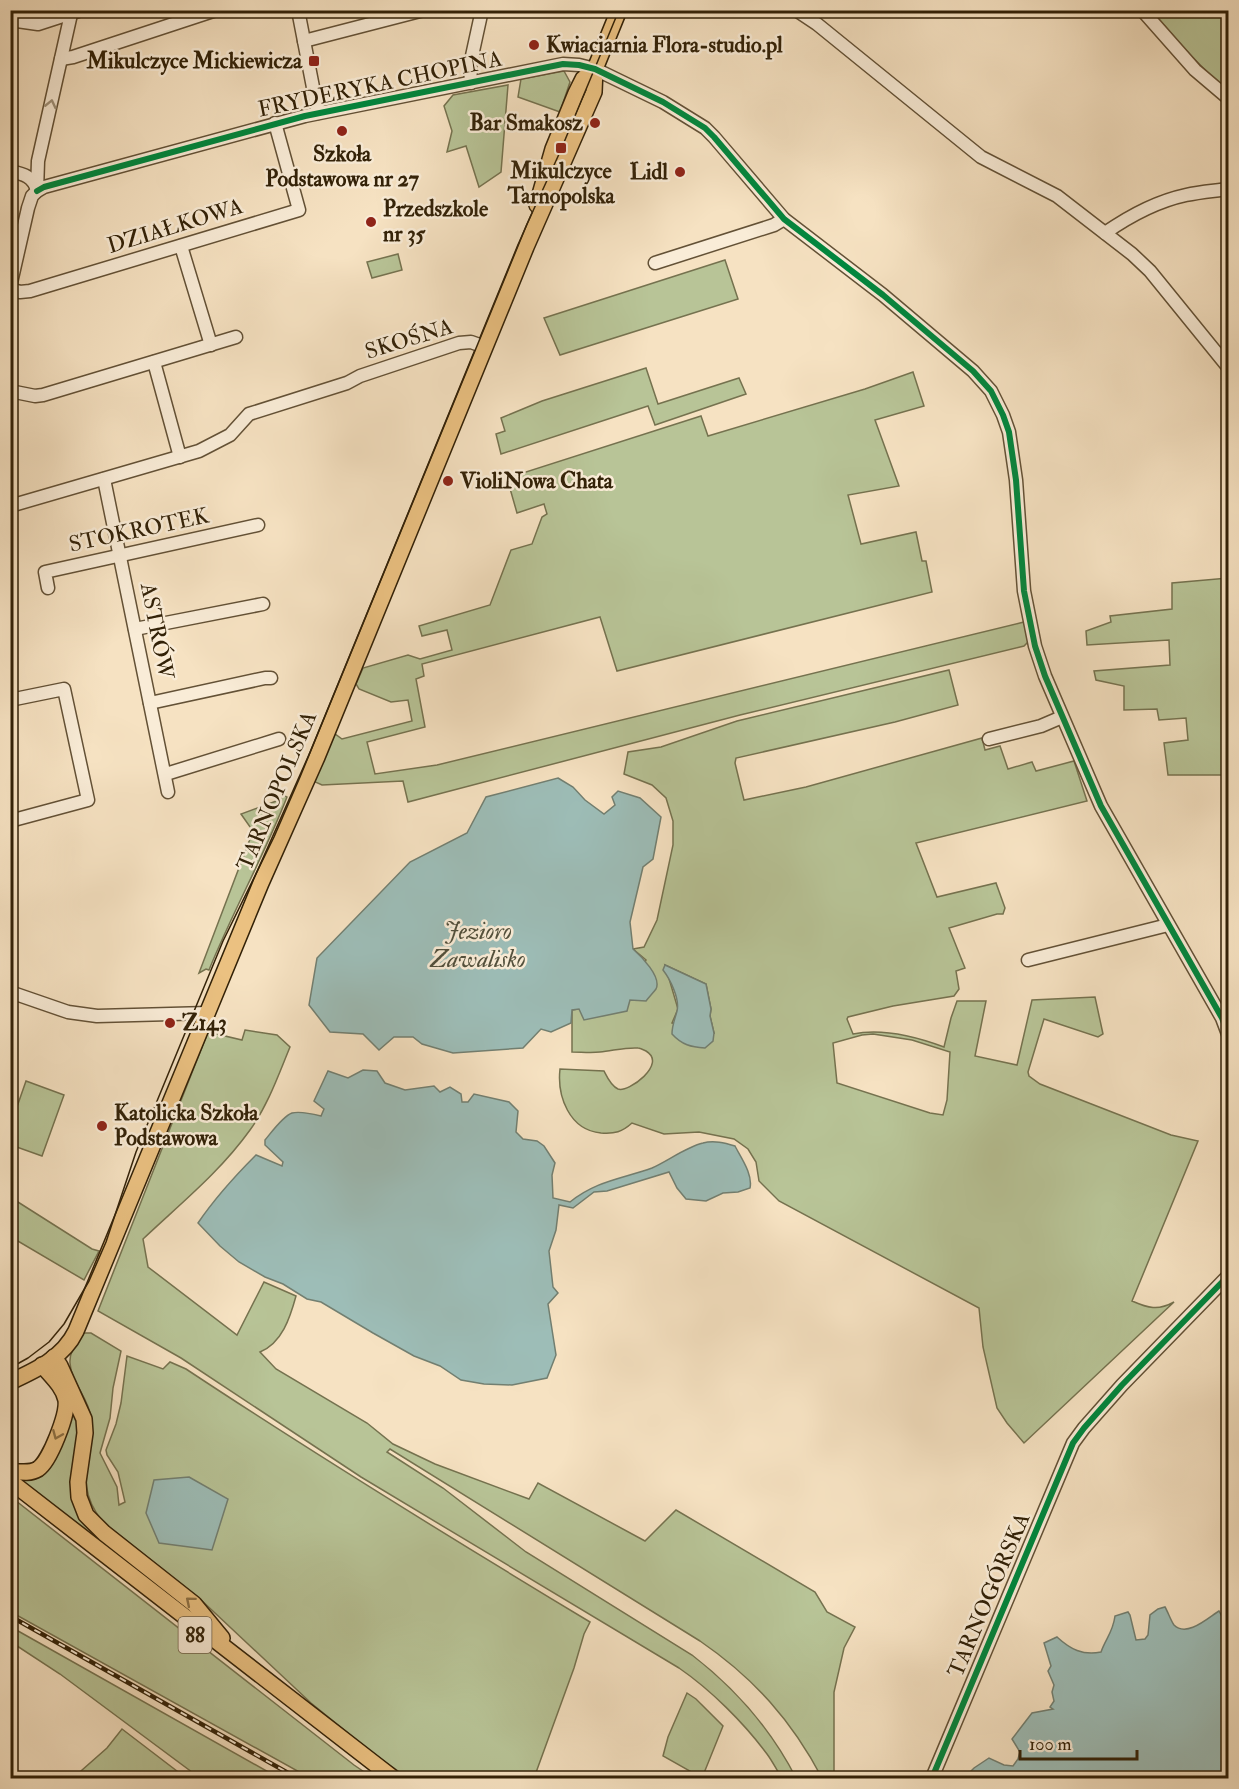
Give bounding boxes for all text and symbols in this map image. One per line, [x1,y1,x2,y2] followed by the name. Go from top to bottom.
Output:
[546,31,783,60] place label: Kwiaciarnia Flora-studio.pl
[527,38,541,52] marker: Kwiaciarnia Flora-studio.pl
[255,44,505,124] street label: FRYDERYKA CHOPINA
[86,47,303,76] place label: Mikulczyce Mickiewicza
[307,54,321,68] marker: Mikulczyce Mickiewicza
[43,99,56,109] one-way arrow
[469,109,583,137] place label: Bar Smakosz
[588,116,602,130] marker: Bar Smakosz
[335,124,349,138] marker: Szkoła Podstawowa nr 27
[265,140,420,193] place label: Szkoła Podstawowa nr 27
[554,141,568,155] marker: Mikulczyce Tarnopolska
[506,157,616,211] place label: Mikulczyce Tarnopolska
[630,158,668,186] place label: Lidl
[673,165,687,179] marker: Lidl
[104,192,246,260] street label: DZIAŁKOWA
[383,195,489,248] place label: Przedszkole nr 35
[364,215,378,229] marker: Przedszkole nr 35
[362,312,456,366] street label: SKOŚNA
[459,467,614,495] place label: VioliNowa Chata
[441,474,455,488] marker: VioliNowa Chata
[66,501,212,559] street label: STOKROTEK
[134,579,181,683] street label: ASTRÓW
[231,707,323,875] street label: TARNOPOLSKA
[429,916,526,975] water label: Jezioro Zawalisko
[182,1009,227,1037] place label: Z143
[163,1016,177,1030] marker: Z143
[114,1099,259,1152] place label: Katolicka Szkoła Podstawowa
[95,1119,109,1133] marker: Katolicka Szkoła Podstawowa
[52,1429,64,1440] one-way arrow
[941,1508,1036,1682] street label: TARNOGÓRSKA
[186,1597,197,1608] one-way arrow
[178,1617,212,1653] road number: 88
[1020,1723,1137,1761] scale bar
[1029,1733,1072,1756] text: 100 m

